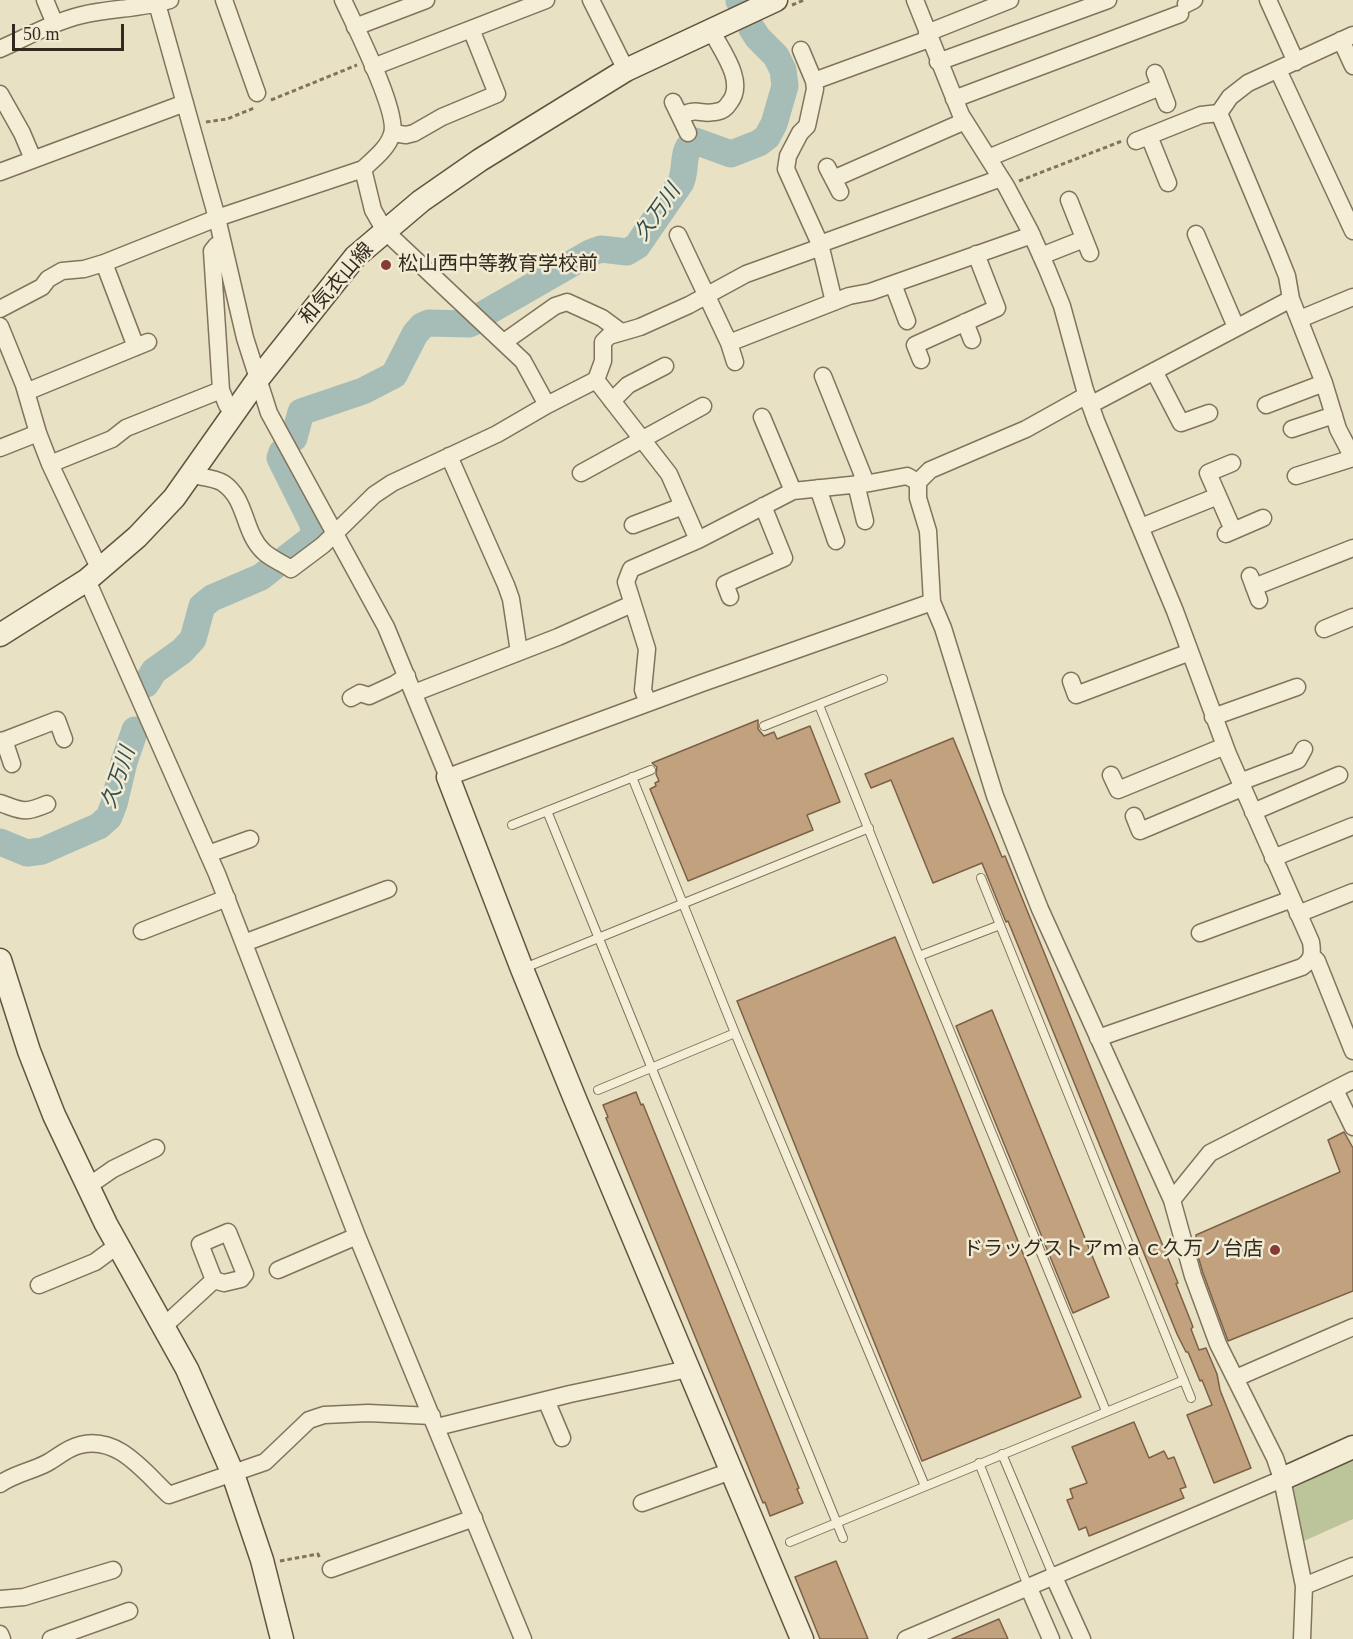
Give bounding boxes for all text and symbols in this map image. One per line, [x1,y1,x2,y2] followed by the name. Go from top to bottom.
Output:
[15,12,128,50] scale bar
[23,24,60,44] text: 50 m
[630,180,686,246] water label: 久万川
[295,238,379,330] street label: 和気衣山線
[398,253,598,277] place label: 松山西中等教育学校前
[379,258,393,272] marker: 松山西中等教育学校前
[97,744,141,812] water label: 久万川
[963,1238,1263,1262] place label: ドラッグストアｍａｃ久万ノ台店
[1268,1243,1282,1257] marker: ドラッグストアｍａｃ久万ノ台店

